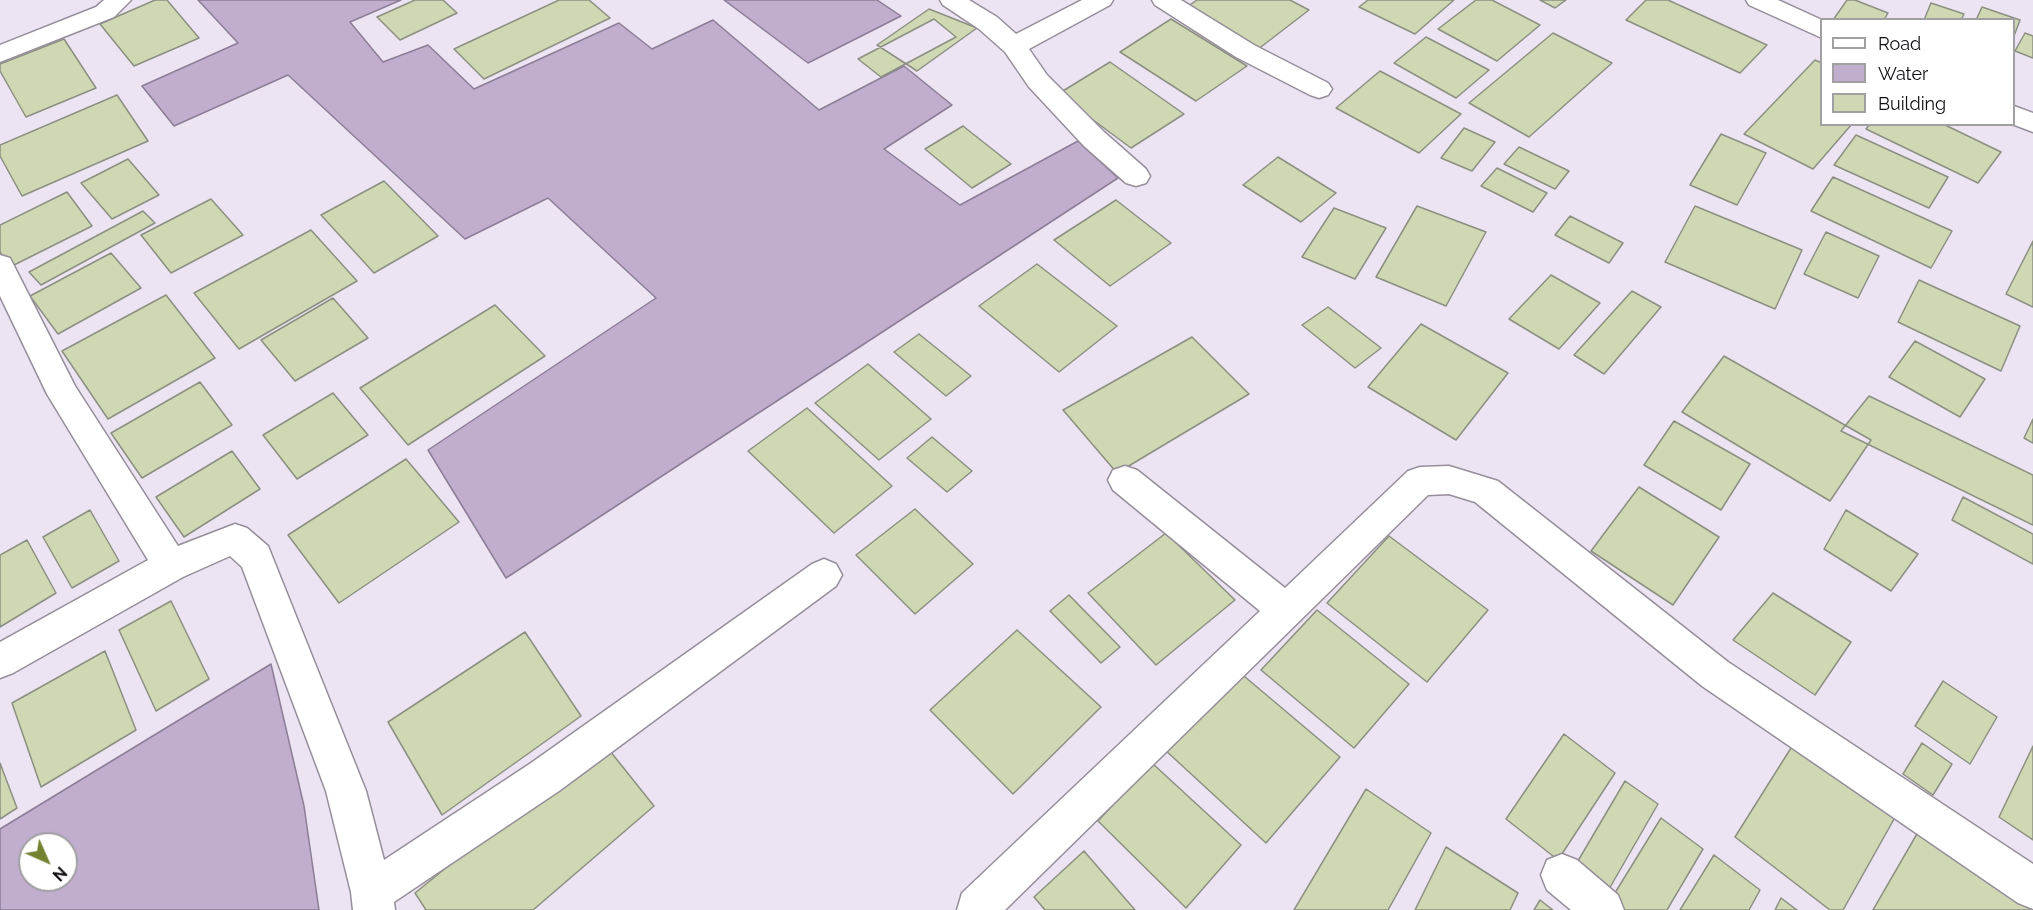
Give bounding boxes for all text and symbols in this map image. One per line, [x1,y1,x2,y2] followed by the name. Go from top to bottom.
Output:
[1820,18,2015,126] legend
[1878,33,1921,54] text: Road
[1878,63,1928,84] text: Water
[1878,93,1946,114] text: Building
[18,832,78,892] north arrow
[49,863,71,885] text: N

